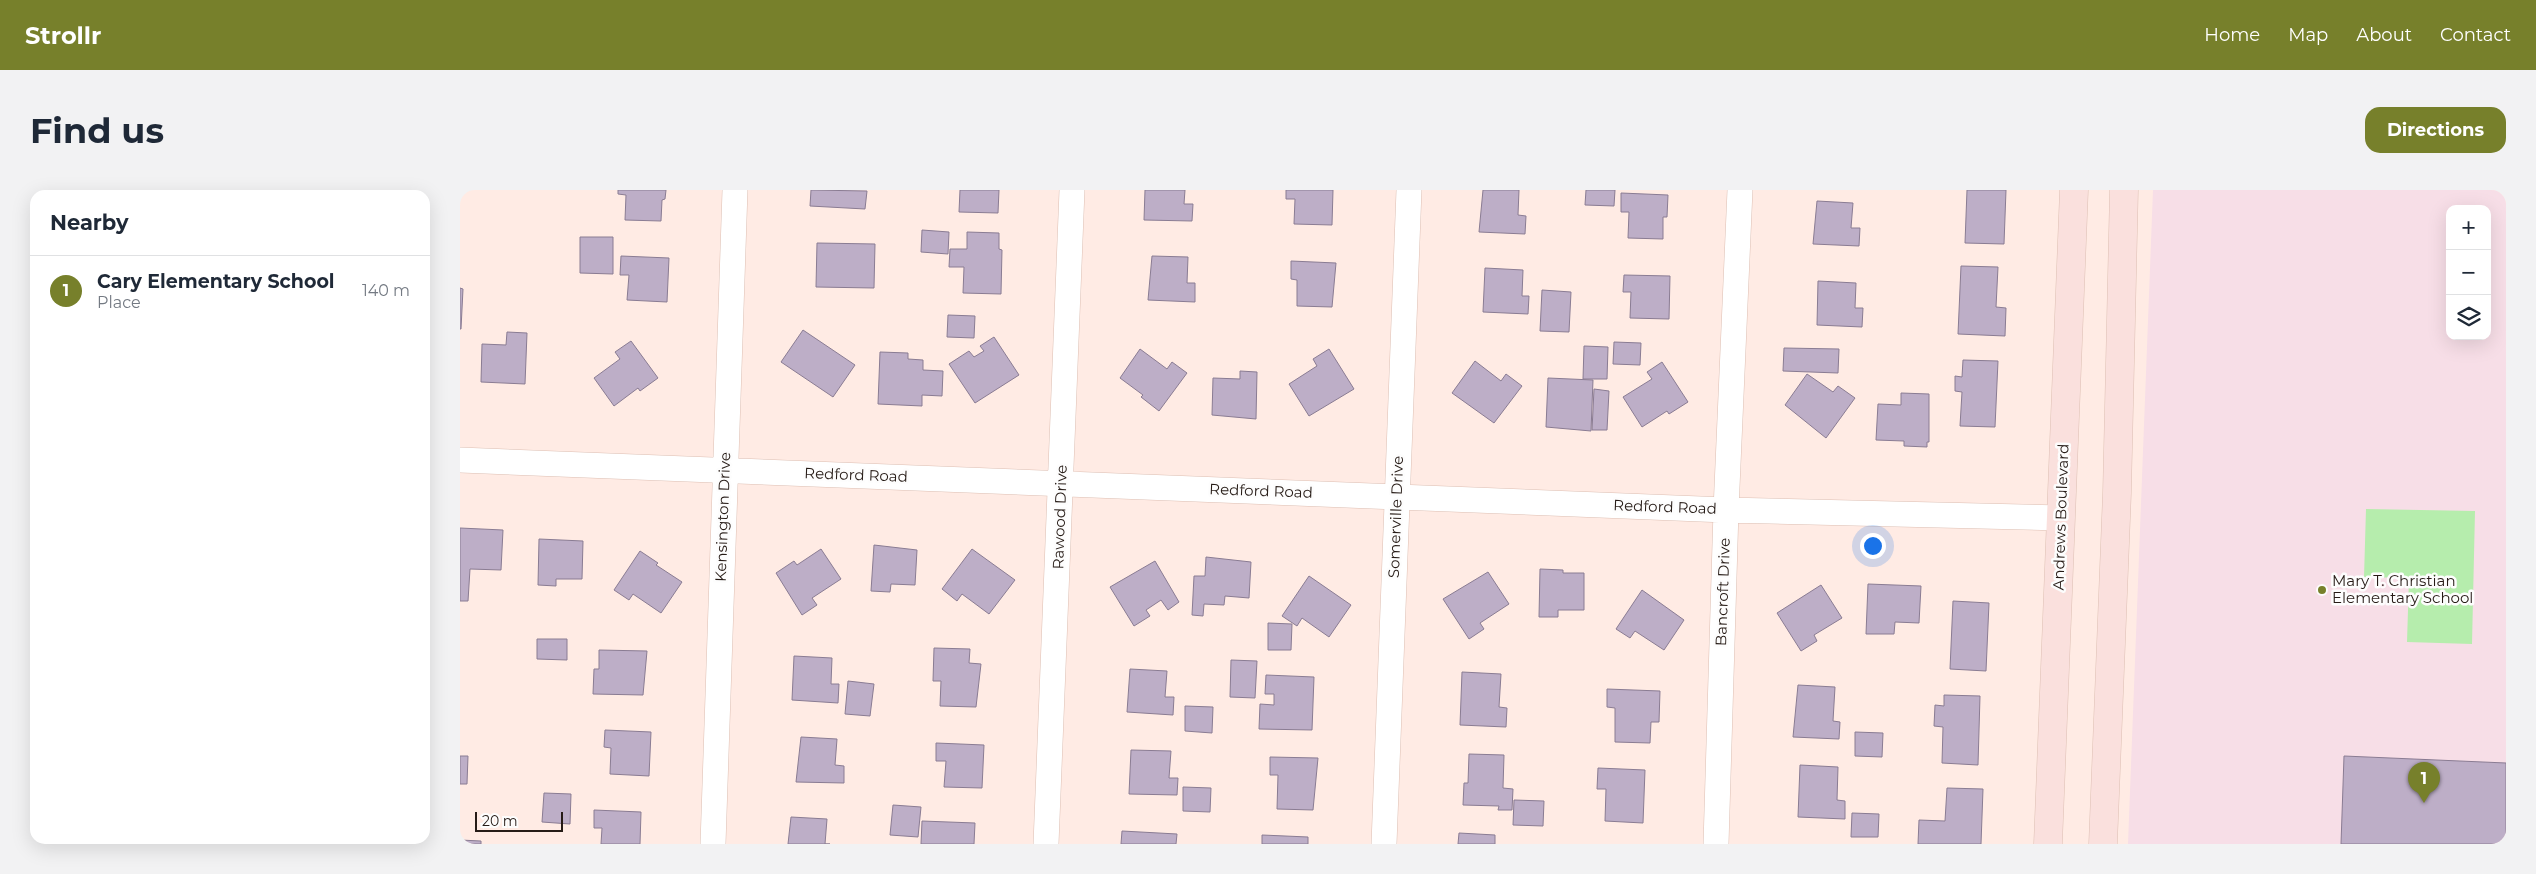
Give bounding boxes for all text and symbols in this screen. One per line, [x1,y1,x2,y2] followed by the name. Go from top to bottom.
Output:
[25,21,101,50] text: Strollr
[2204,24,2260,46] text: Home
[2288,24,2328,46] text: Map
[2356,24,2412,46] text: About
[2440,24,2511,46] text: Contact
[2365,107,2506,153] button: Directions
[30,109,164,152] text: Find us
[2446,205,2491,340] map controls
[2446,205,2491,250] button: +
[50,210,129,235] text: Nearby
[2446,250,2491,295] button: −
[97,270,335,293] text: Cary Elementary School
[63,281,69,300] text: 1
[362,281,410,300] text: 140 m
[97,293,141,312] text: Place
[2446,295,2491,340] button: layers
[2048,443,2073,591] street label: Andrews Boulevard
[711,452,734,582] street label: Kensington Drive
[1384,456,1407,578] street label: Somerville Drive
[804,463,908,486] street label: Redford Road
[1048,464,1071,570] street label: Rawood Drive
[1209,479,1313,502] street label: Redford Road
[1613,495,1717,518] street label: Redford Road
[1860,533,1886,559] your location
[1711,537,1734,646] street label: Bancroft Drive
[2332,571,2473,607] place label: Mary T. Christian Elementary School
[2316,584,2328,596] marker: Mary T. Christian Elementary School
[2408,762,2440,803] pin: 1
[475,809,562,832] scale bar
[482,812,518,830] text: 20 m

